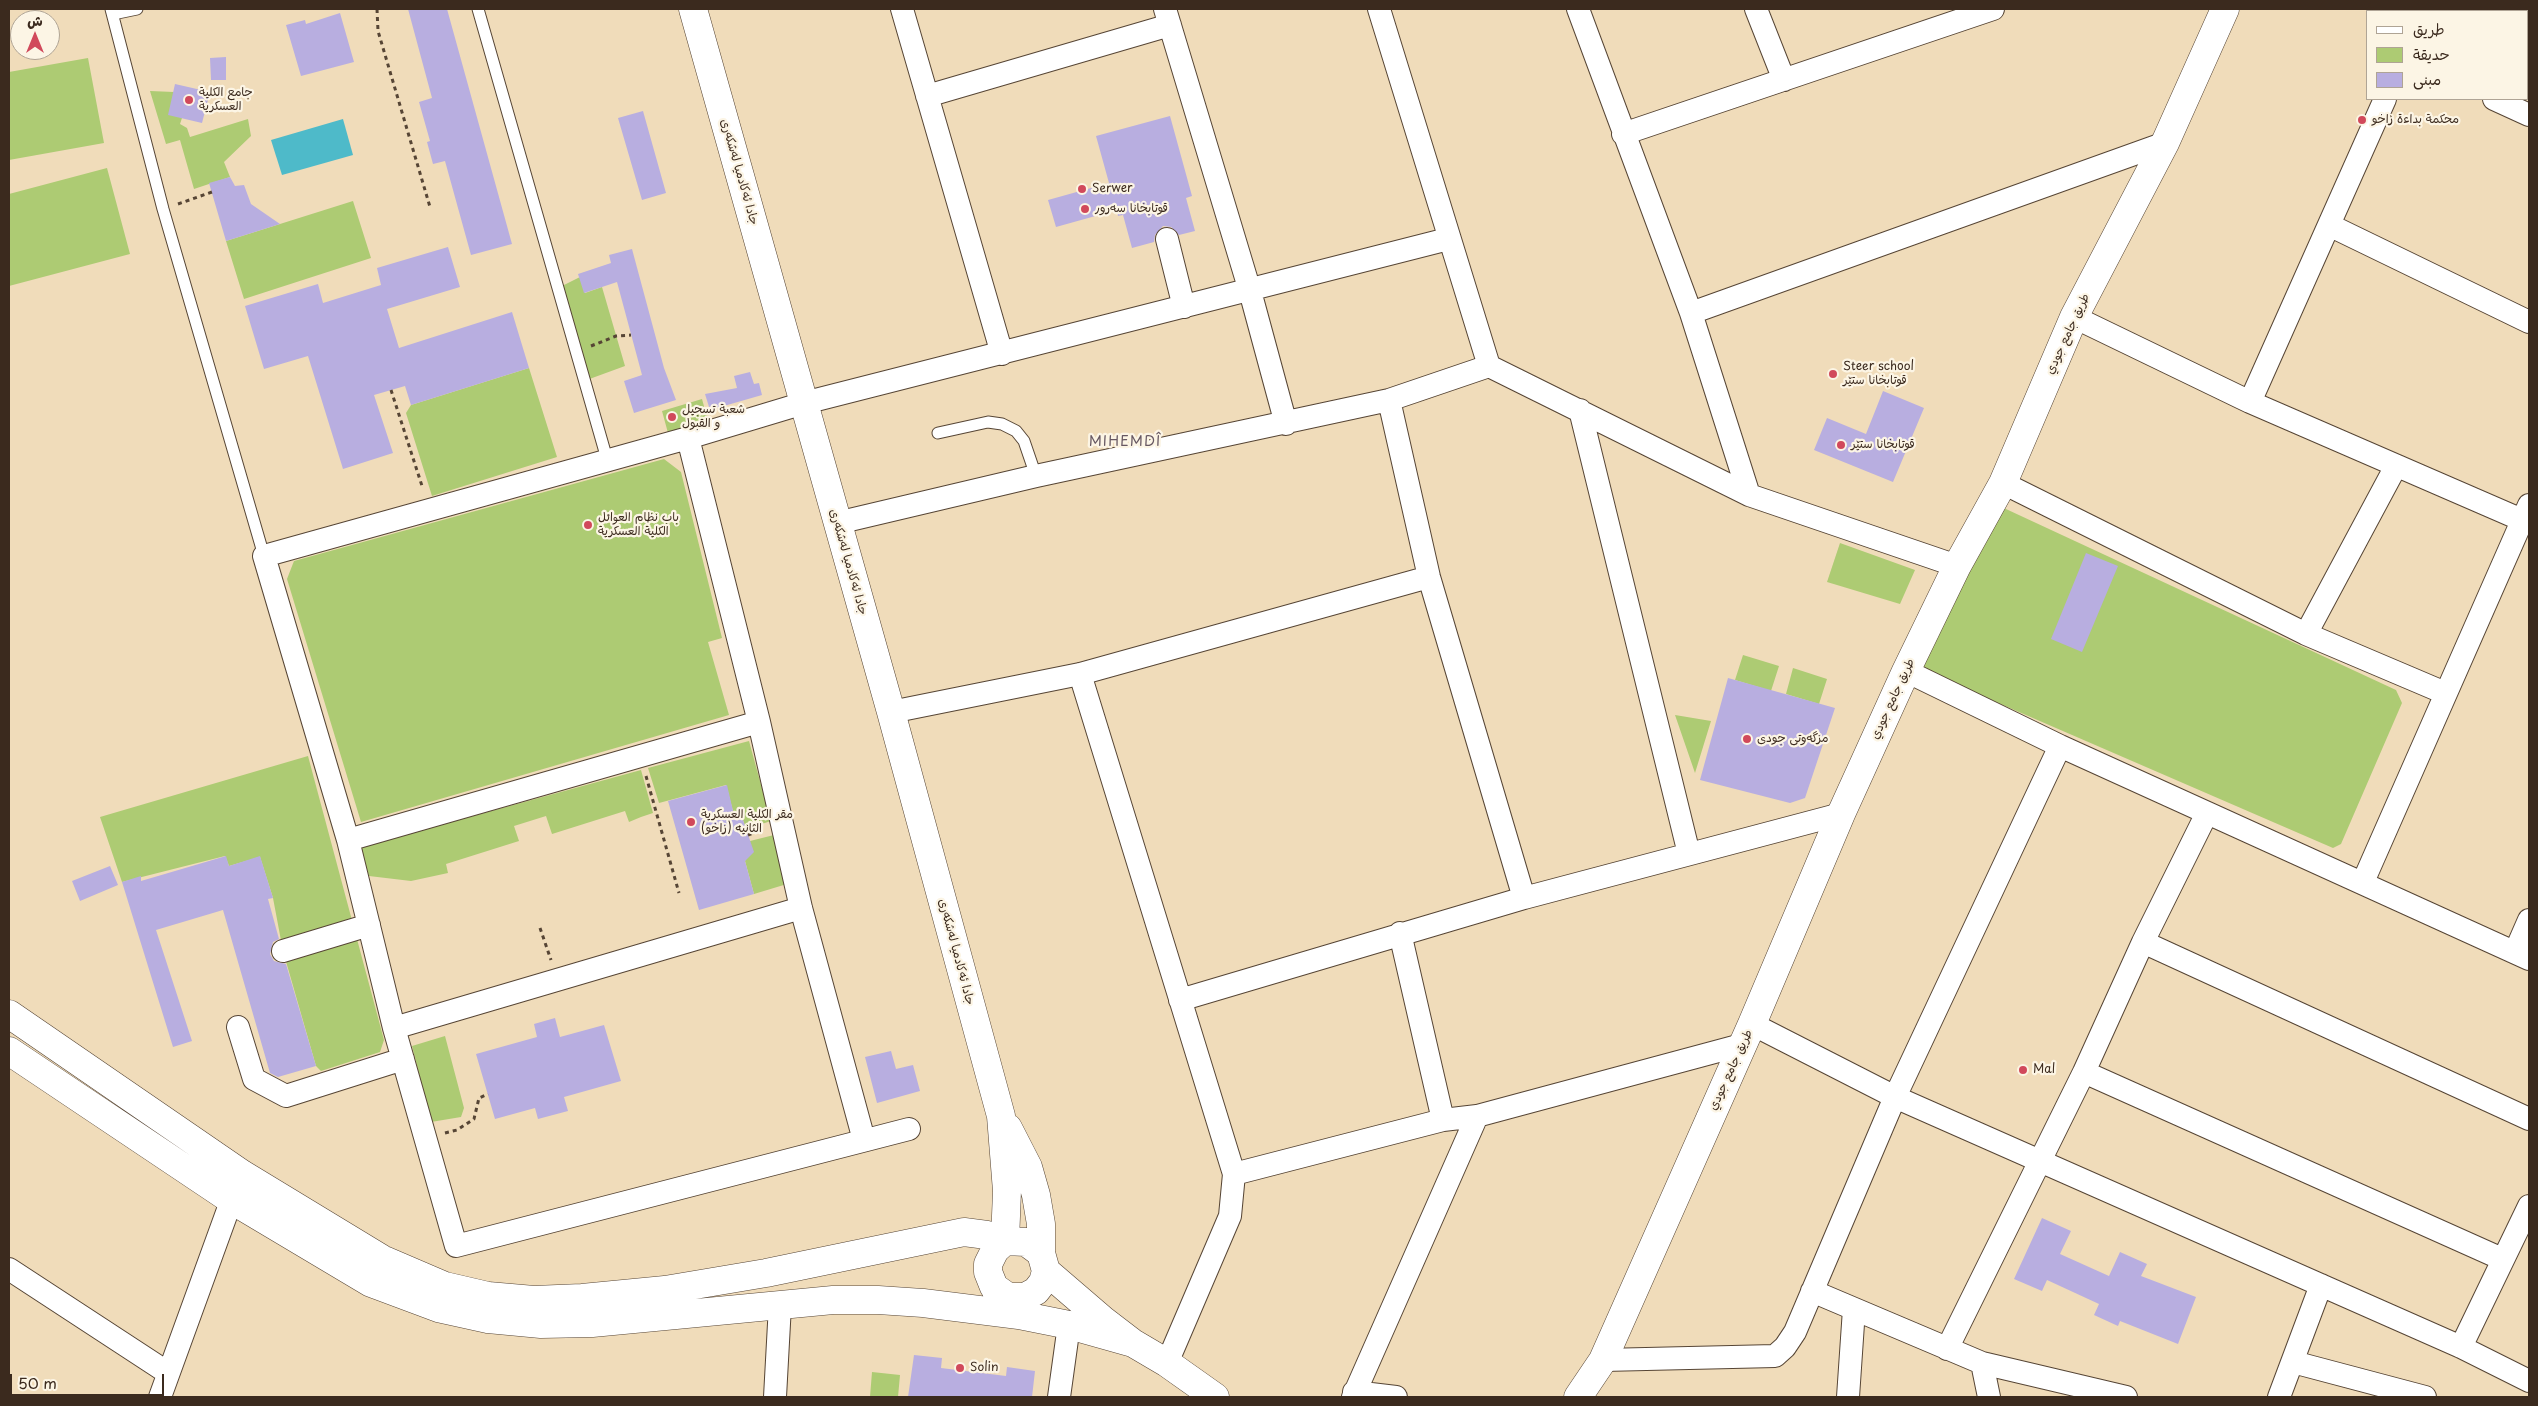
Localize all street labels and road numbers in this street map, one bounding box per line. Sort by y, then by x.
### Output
street label: جادا ئه‌كادميا له‌شكه‌رى [717,117,761,227]
street label: طريق جامع جودي [2043,291,2093,377]
street label: جادا ئه‌كادميا له‌شكه‌رى [826,507,870,617]
street label: طريق جامع جودي [1868,656,1918,742]
street label: جادا ئه‌كادميا له‌شكه‌رى [935,897,977,1007]
street label: طريق جامع جودي [1706,1027,1756,1113]

